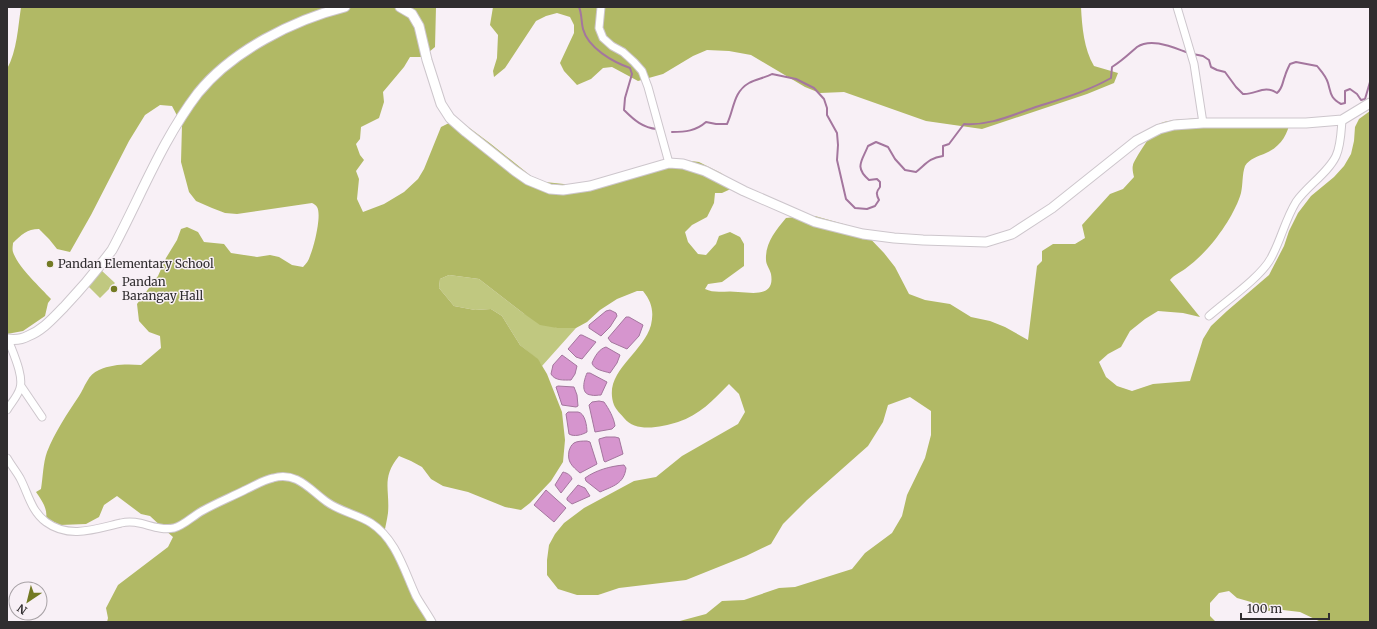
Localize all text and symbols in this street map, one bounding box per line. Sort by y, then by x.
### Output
place label: Pandan Elementary School [58,256,214,271]
marker: Pandan Elementary School [45,259,55,269]
place label: Pandan Barangay Hall [122,274,203,303]
marker: Pandan Barangay Hall [109,284,119,294]
north arrow [8,581,48,621]
scale bar [1241,595,1329,621]
text: N [14,601,30,617]
text: 100 m [1247,601,1282,616]

